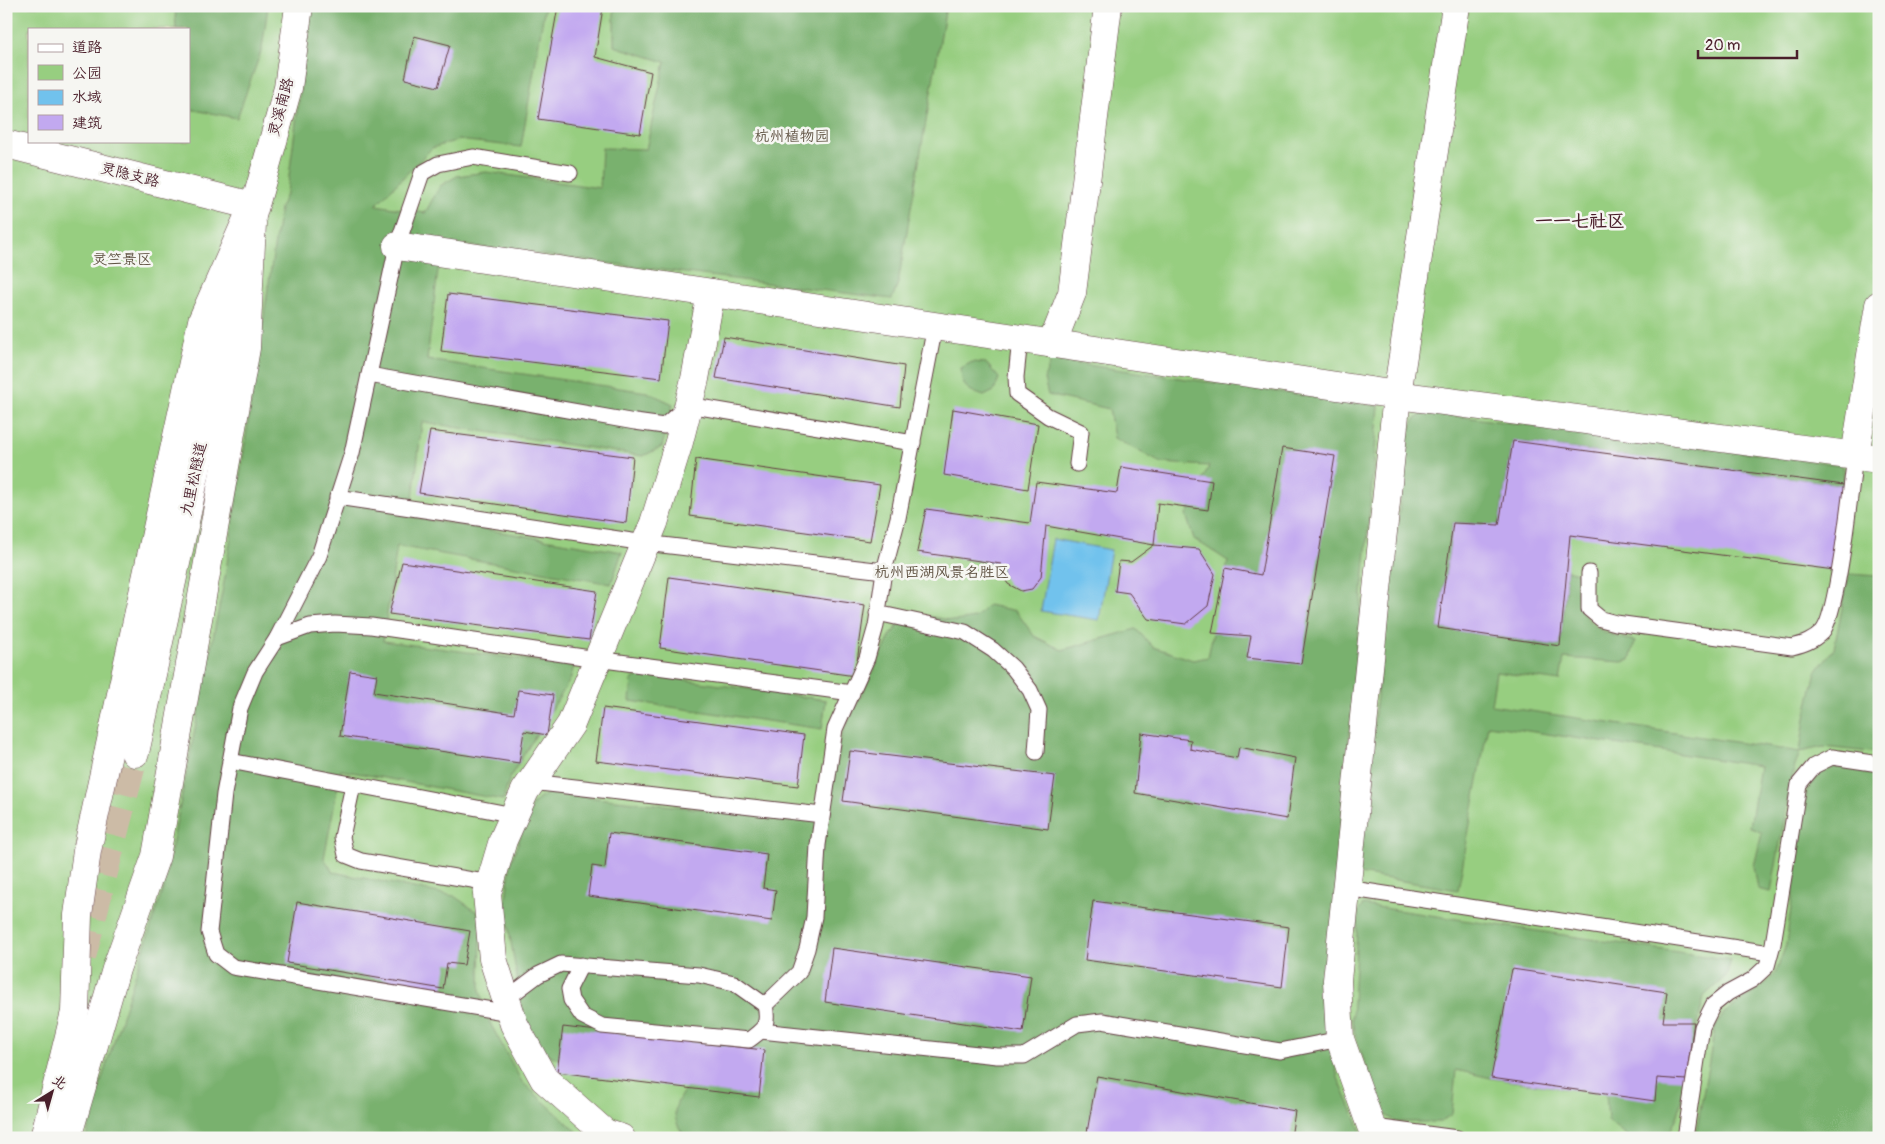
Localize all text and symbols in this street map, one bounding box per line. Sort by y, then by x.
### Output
legend [28,28,190,142]
scale bar [1698,28,1796,60]
text: 20 m [1705,36,1740,55]
text: 道路 [72,38,102,57]
text: 公园 [72,64,102,83]
street label: 灵溪南路 [264,76,298,138]
text: 水域 [72,88,102,107]
text: 建筑 [72,114,102,133]
park label: 杭州植物园 [754,127,830,146]
street label: 灵隐支路 [99,159,161,191]
district label: 一一七社区 [1535,210,1625,233]
park label: 灵竺景区 [92,250,152,269]
street label: 九里松隧道 [177,440,211,518]
park label: 杭州西湖风景名胜区 [874,563,1010,582]
north arrow [28,1066,78,1116]
text: 北 [49,1071,70,1093]

